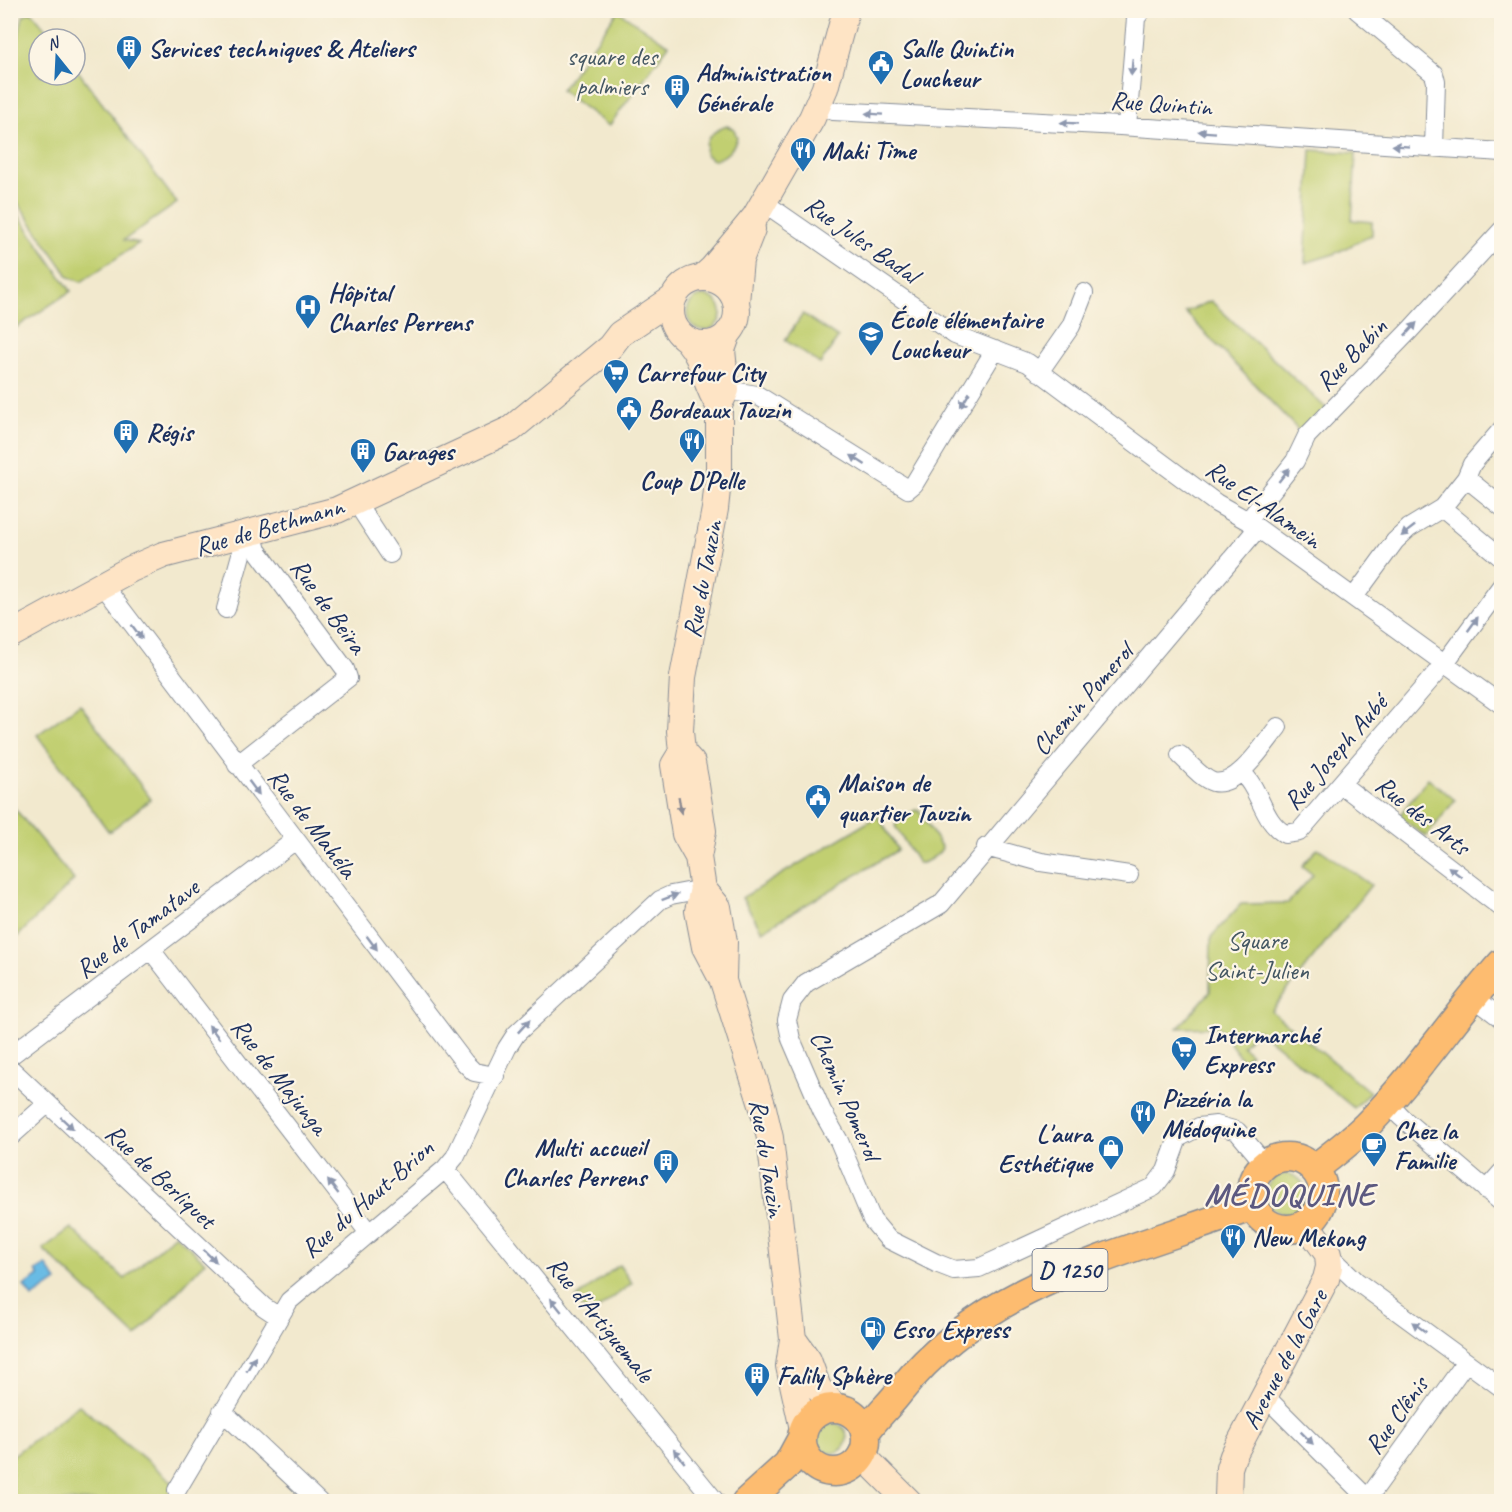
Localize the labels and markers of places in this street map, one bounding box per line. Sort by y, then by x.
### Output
place label: Services techniques & Ateliers [148,32,417,65]
place label: Salle Quintin Loucheur [900,32,1015,95]
building icon: Services techniques & Ateliers [114,33,144,71]
public building icon: Salle Quintin Loucheur [866,48,896,86]
place label: Administration Générale [696,56,832,119]
building icon: Administration Générale [662,72,692,110]
place label: Maki Time [822,134,918,167]
restaurant icon: Maki Time [788,135,818,173]
place label: Hôpital Charles Perrens [328,276,475,339]
hospital icon: Hôpital Charles Perrens [293,292,323,330]
place label: École élémentaire Loucheur [890,303,1044,366]
school or university icon: École élémentaire Loucheur [856,319,886,357]
place label: Carrefour City [636,356,768,389]
supermarket icon: Carrefour City [601,357,631,395]
place label: Bordeaux Tauzin [648,393,792,426]
public building icon: Bordeaux Tauzin [614,394,644,432]
place label: Régis [146,416,195,449]
building icon: Régis [111,417,141,455]
restaurant icon: Coup D'Pelle [677,426,707,464]
place label: Garages [382,435,457,468]
building icon: Garages [348,436,378,474]
place label: Coup D'Pelle [640,464,747,497]
place label: Maison de quartier Tauzin [838,766,973,829]
public building icon: Maison de quartier Tauzin [803,782,833,820]
place label: Intermarché Express [1204,1018,1323,1081]
supermarket icon: Intermarché Express [1169,1034,1199,1072]
place label: Pizzéria la Médoquine [1162,1082,1257,1145]
restaurant icon: Pizzéria la Médoquine [1128,1098,1158,1136]
place label: Chez la Familie [1394,1114,1459,1177]
place label: L'aura Esthétique [998,1117,1094,1180]
cafe icon: Chez la Familie [1359,1130,1389,1168]
place label: Multi accueil Charles Perrens [502,1131,650,1194]
shop icon: L'aura Esthétique [1096,1133,1126,1171]
building icon: Multi accueil Charles Perrens [651,1147,681,1185]
place label: New Mekong [1252,1221,1367,1254]
restaurant icon: New Mekong [1218,1222,1248,1260]
place label: Esso Express [892,1313,1012,1346]
fuel station icon: Esso Express [858,1314,888,1352]
place label: Falily Sphère [777,1359,893,1392]
building icon: Falily Sphère [742,1360,772,1398]

